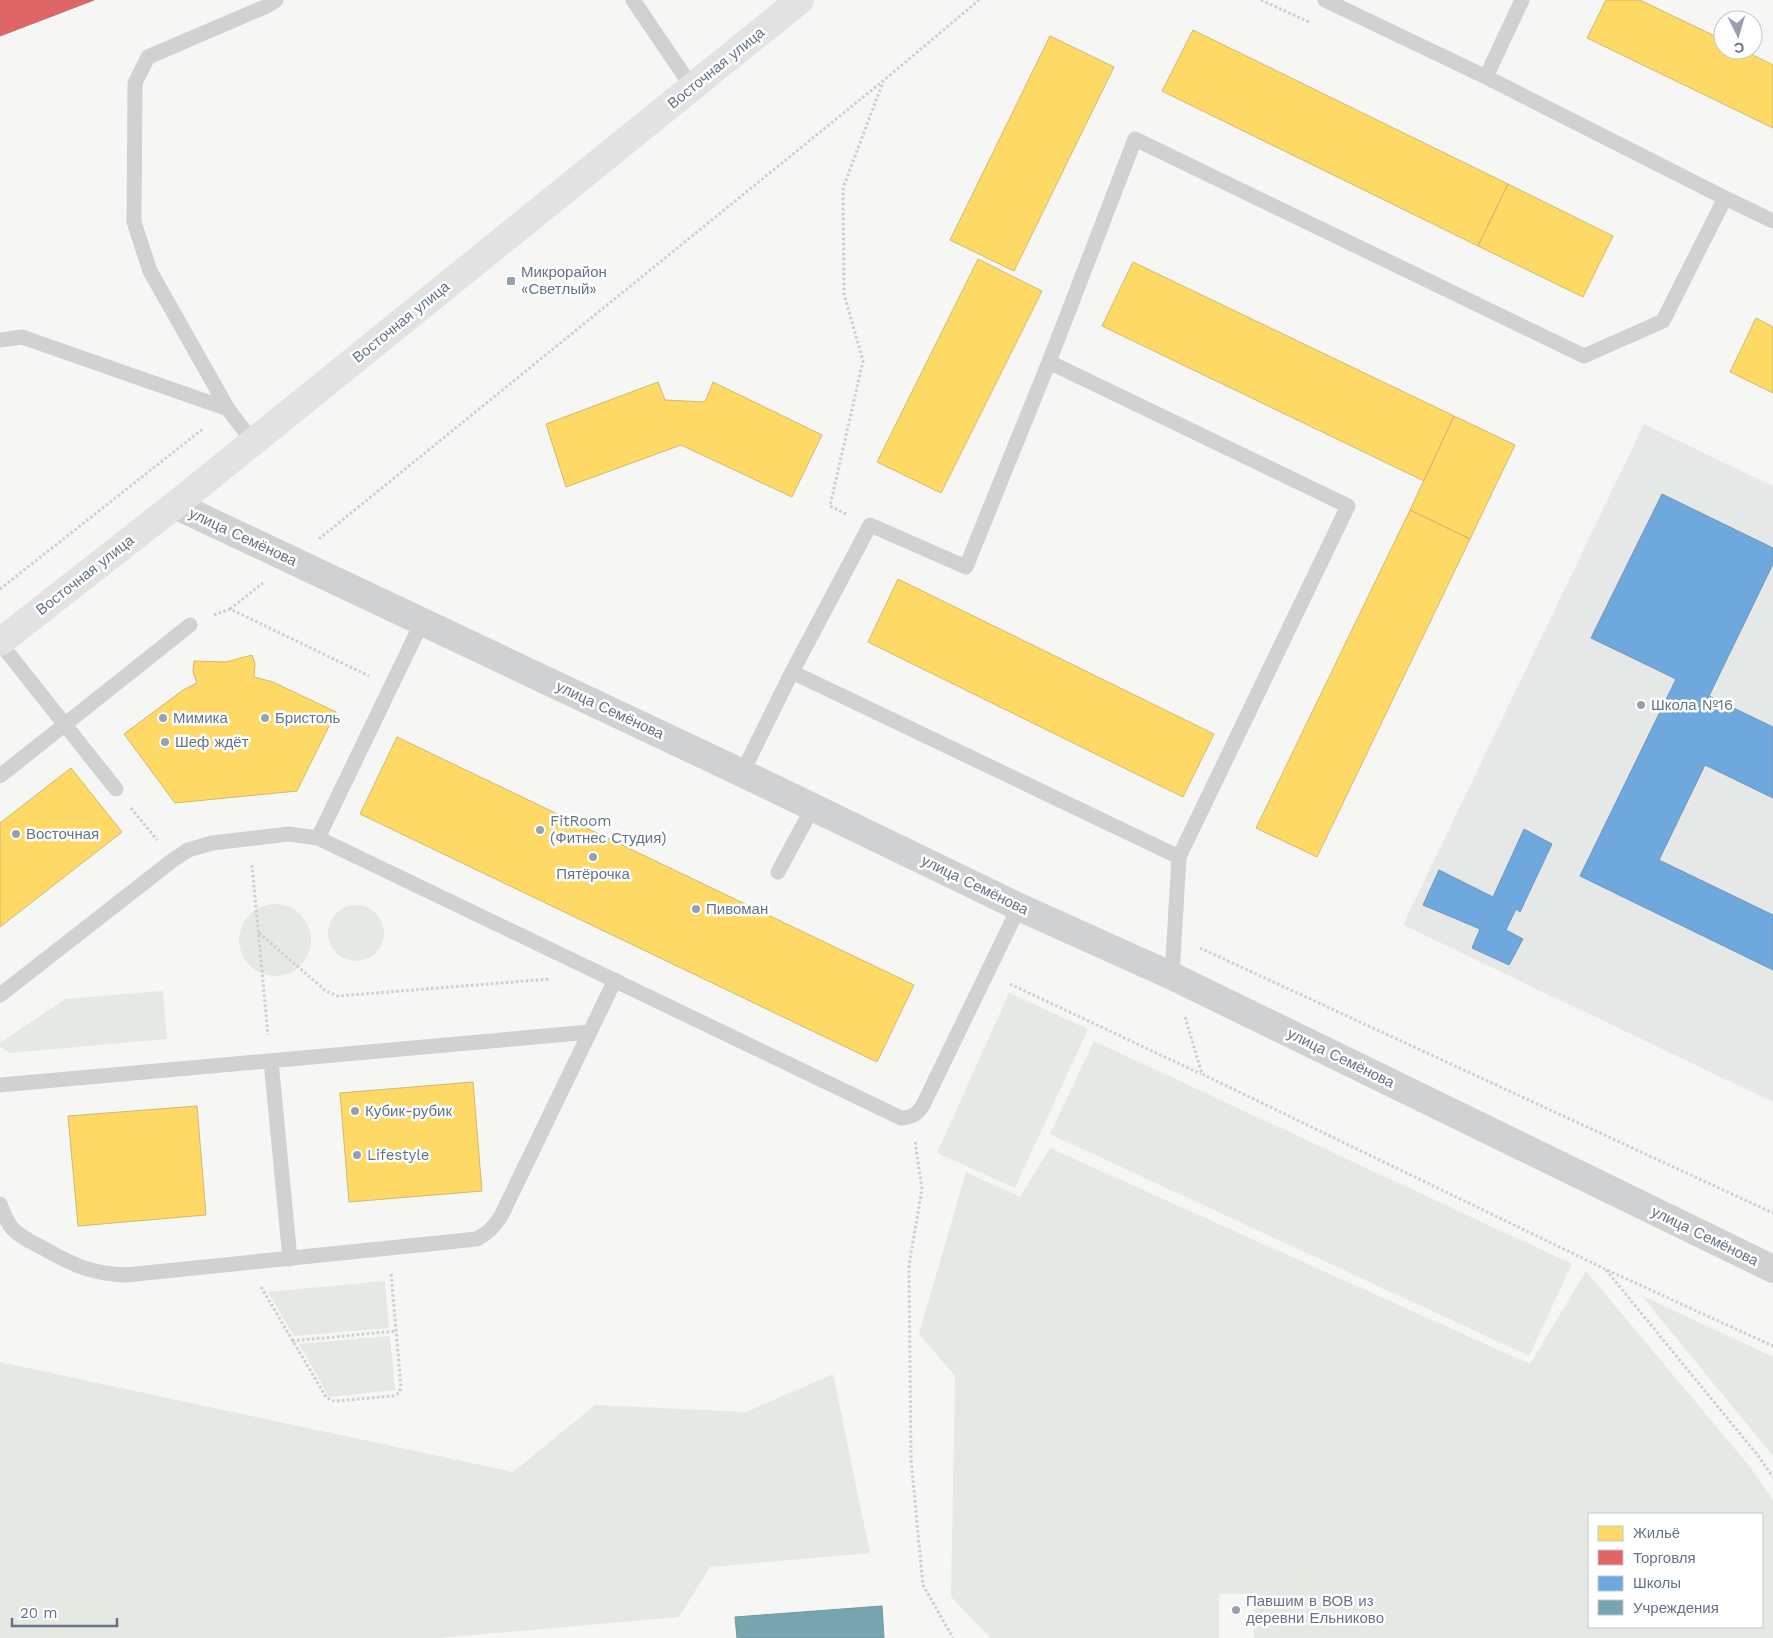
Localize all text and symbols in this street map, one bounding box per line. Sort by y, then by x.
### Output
north arrow [1713,10,1763,60]
street label: Восточная улица [664,23,769,113]
text: С [1733,40,1745,56]
place label: Микрорайон «Светлый» [521,263,607,298]
marker: Микрорайон «Светлый» [505,275,517,287]
street label: Восточная улица [349,277,454,367]
street label: улица Семёнова [186,504,300,570]
street label: Восточная улица [32,531,138,619]
street label: улица Семёнова [553,677,667,743]
place label: Школа №16 [1651,696,1733,714]
marker: Школа №16 [1635,699,1647,711]
place label: Мимика [173,709,228,727]
place label: Бристоль [275,709,341,727]
marker: Мимика [157,712,169,724]
marker: Бристоль [259,712,271,724]
place label: Шеф ждёт [175,733,249,751]
marker: Шеф ждёт [159,736,171,748]
place label: FitRoom (Фитнес Студия) [550,812,667,847]
marker: FitRoom (Фитнес Студия) [534,824,546,836]
place label: Восточная [26,825,99,843]
marker: Восточная [10,828,22,840]
marker: Пятёрочка [587,851,599,863]
street label: улица Семёнова [918,851,1032,919]
place label: Пятёрочка [556,865,630,883]
place label: Пивоман [706,900,768,918]
marker: Пивоман [690,903,702,915]
street label: улица Семёнова [1284,1024,1398,1092]
place label: Кубик-рубик [365,1102,452,1120]
marker: Кубик-рубик [349,1105,361,1117]
place label: Lifestyle [367,1146,429,1164]
marker: Lifestyle [351,1149,363,1161]
street label: улица Семёнова [1648,1202,1762,1270]
legend [1588,1513,1763,1628]
text: Жильё [1633,1524,1680,1542]
text: Торговля [1633,1549,1696,1567]
text: Школы [1633,1574,1681,1592]
place label: Павшим в ВОВ из деревни Ельниково [1246,1592,1384,1627]
scale bar [12,1596,118,1628]
text: Учреждения [1633,1599,1719,1617]
text: 20 m [20,1604,58,1622]
marker: Павшим в ВОВ из деревни Ельниково [1230,1604,1242,1616]

